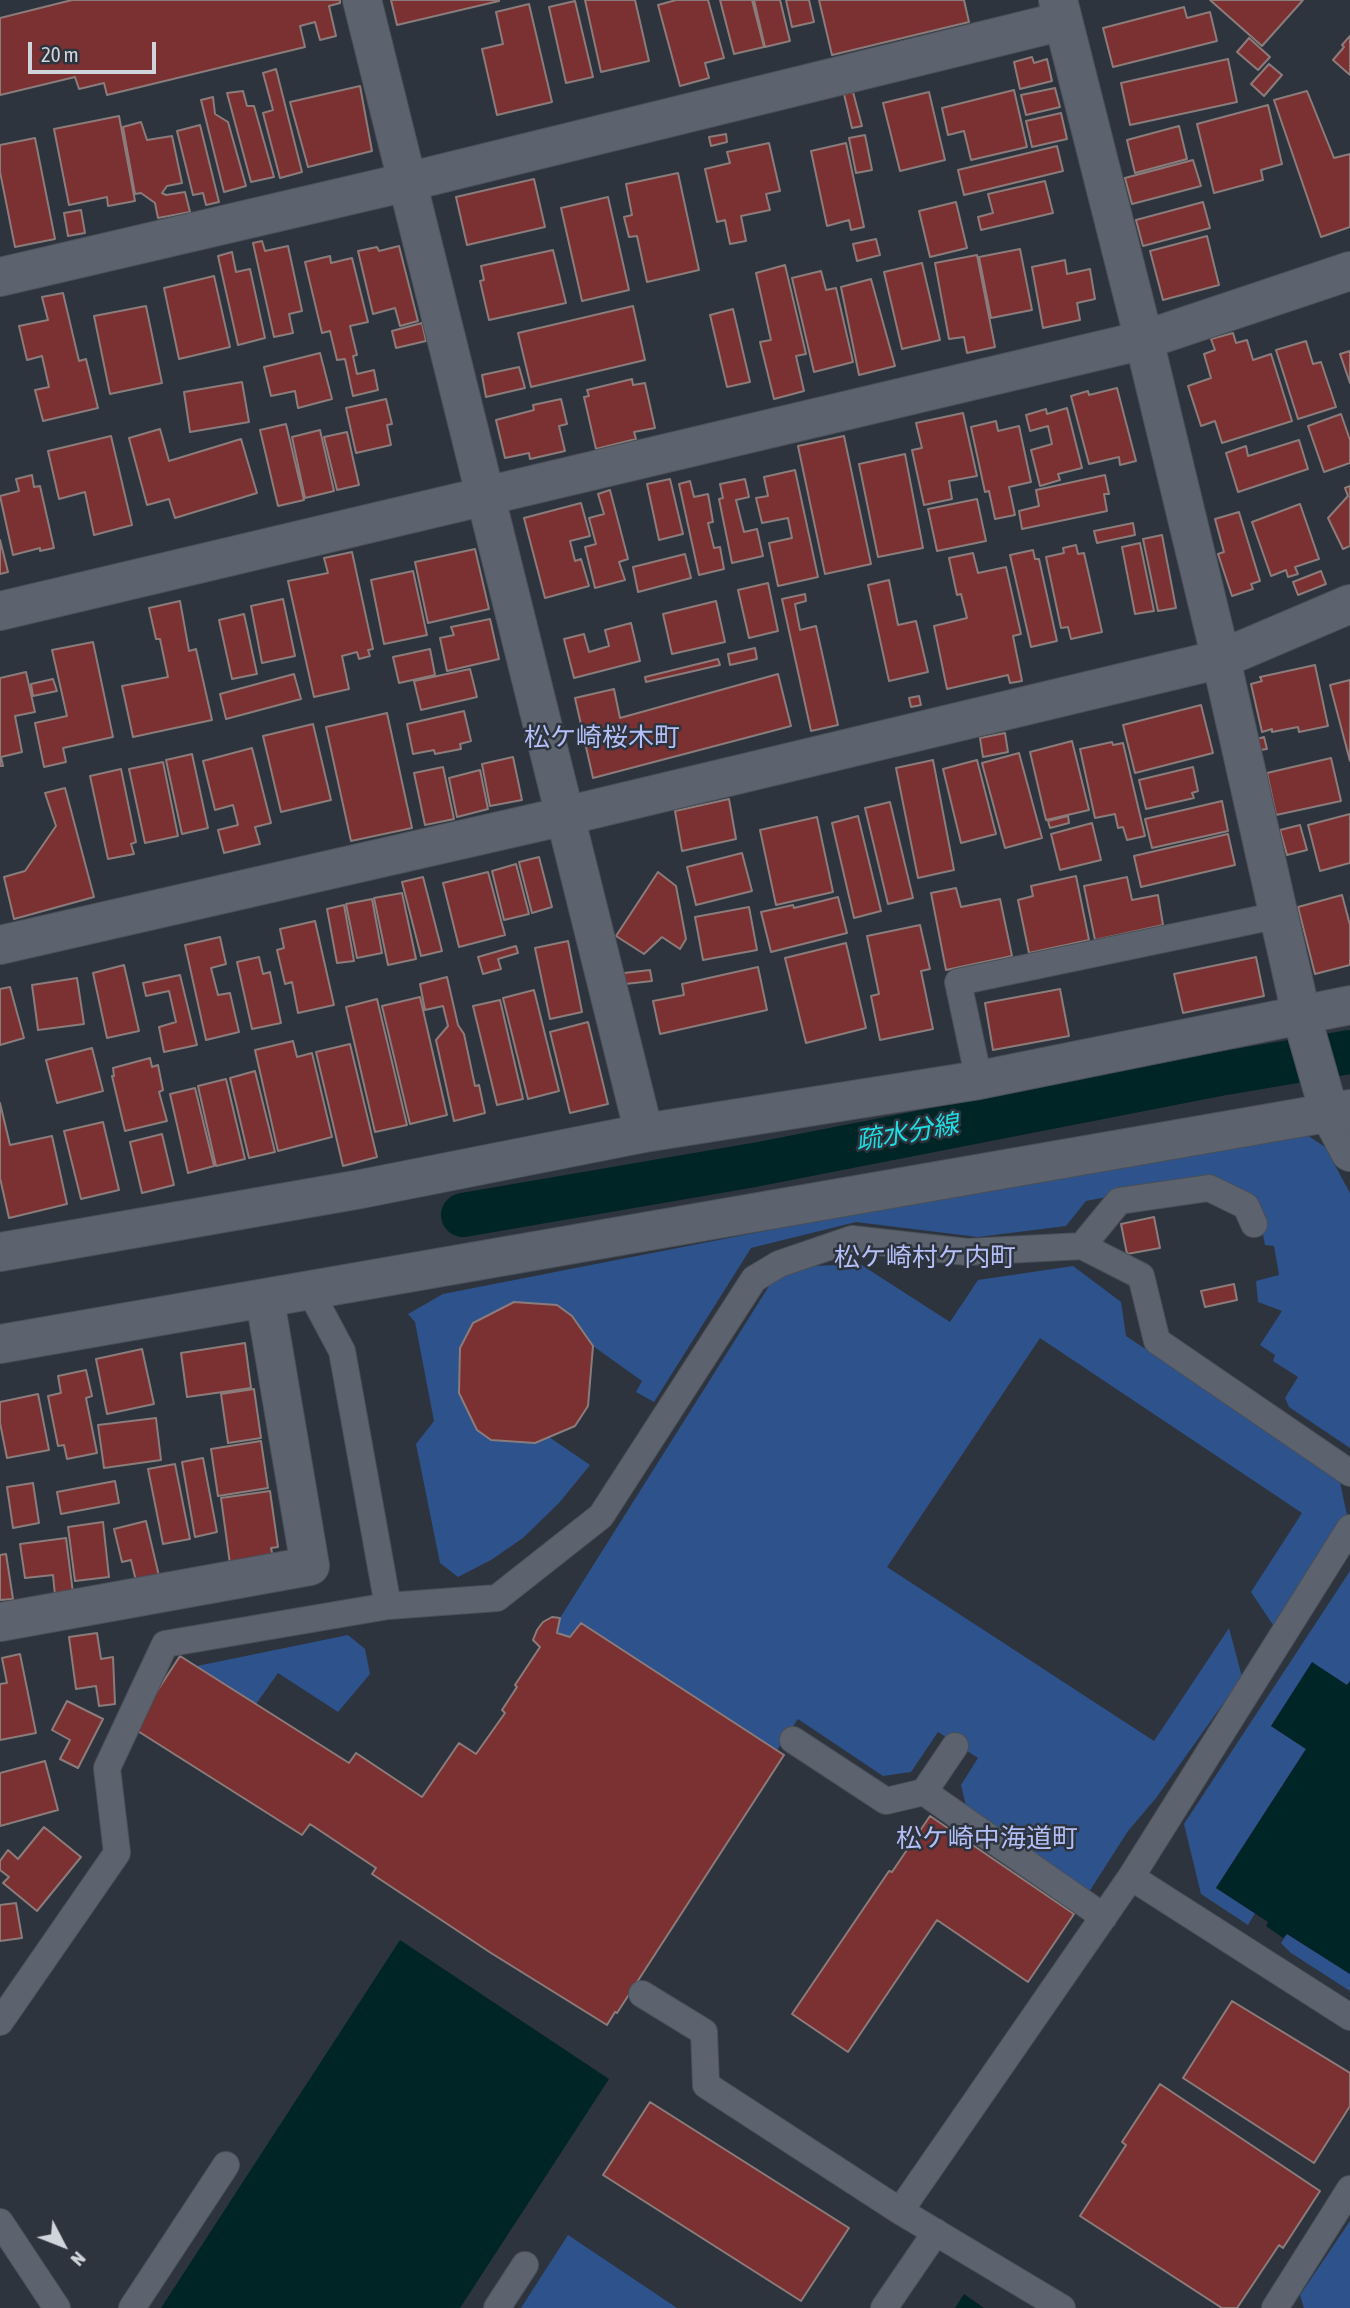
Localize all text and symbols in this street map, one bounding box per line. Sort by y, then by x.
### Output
scale bar [32,28,159,72]
text: 20 m [41,42,79,66]
district label: 松ケ崎桜木町 [524,722,680,754]
water label: 疏水分線 [853,1109,961,1157]
district label: 松ケ崎村ケ内町 [834,1242,1016,1274]
district label: 松ケ崎中海道町 [896,1823,1078,1855]
north arrow [28,2210,98,2280]
text: N [67,2248,91,2271]

